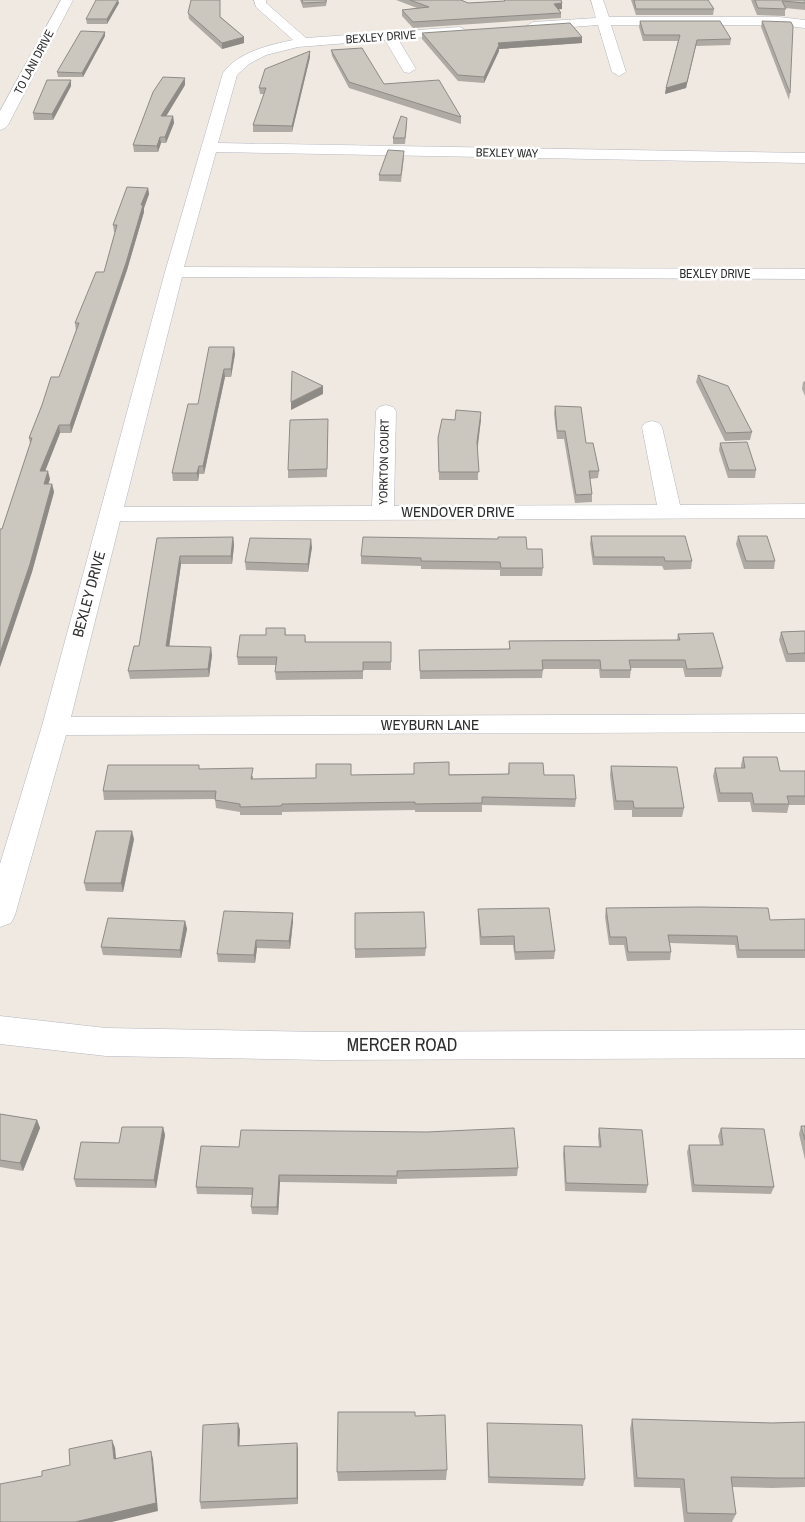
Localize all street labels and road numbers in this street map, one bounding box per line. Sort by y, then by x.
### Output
street label: TO LANI DRIVE [10,27,58,97]
street label: BEXLEY DRIVE [345,27,417,47]
street label: BEXLEY WAY [476,144,539,162]
street label: BEXLEY DRIVE [680,266,750,282]
street label: YORKTON COURT [375,419,393,505]
street label: WENDOVER DRIVE [401,501,515,522]
street label: BEXLEY DRIVE [67,548,110,639]
street label: WEYBURN LANE [381,714,479,735]
street label: MERCER ROAD [347,1032,457,1057]

